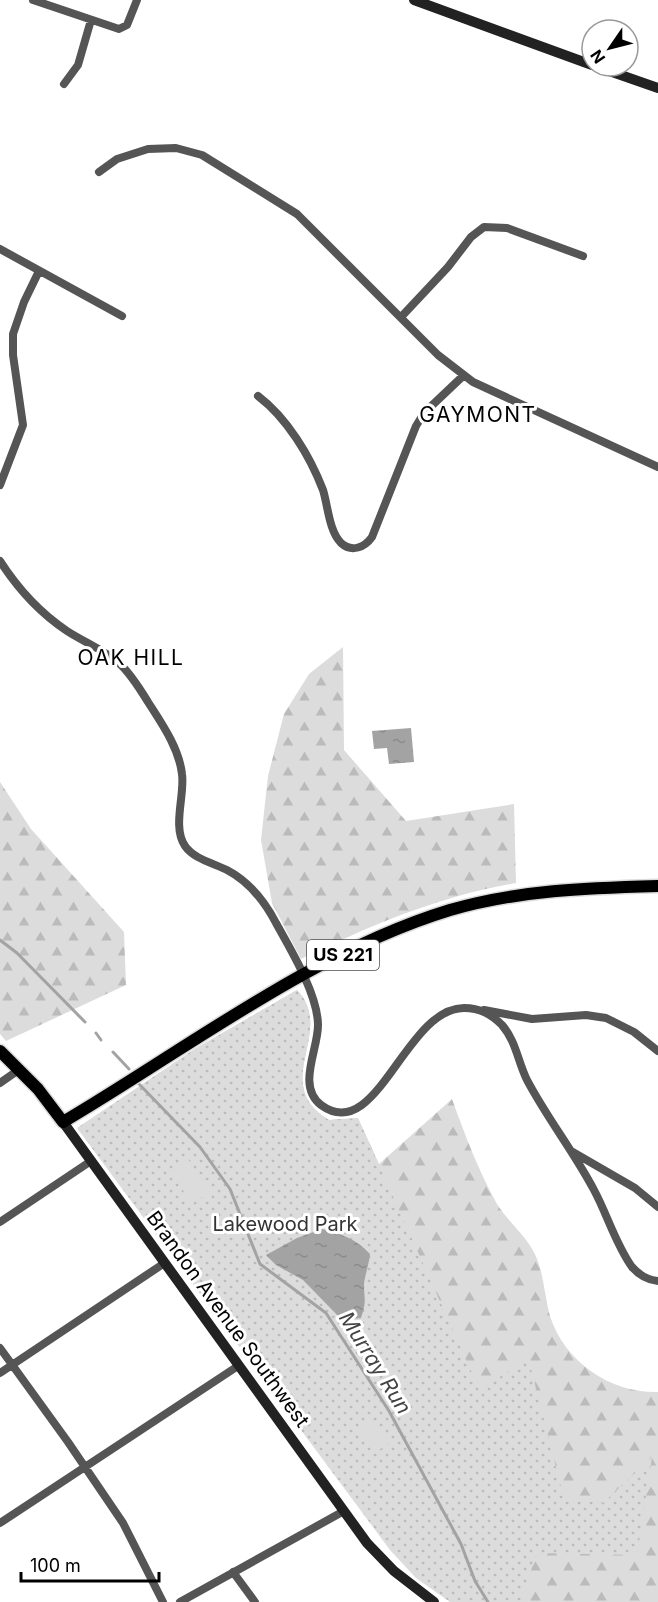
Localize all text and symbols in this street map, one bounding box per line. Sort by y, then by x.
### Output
north arrow [580,18,640,78]
text: N [586,46,609,67]
district label: GAYMONT [419,402,537,427]
district label: OAK HILL [78,645,184,670]
road number: US 221 [307,940,379,970]
street label: Brandon Avenue Southwest [142,1206,315,1432]
park label: Lakewood Park [212,1212,358,1236]
water label: Murray Run [334,1307,417,1418]
scale bar [21,1545,159,1583]
text: 100 m [30,1555,81,1576]

